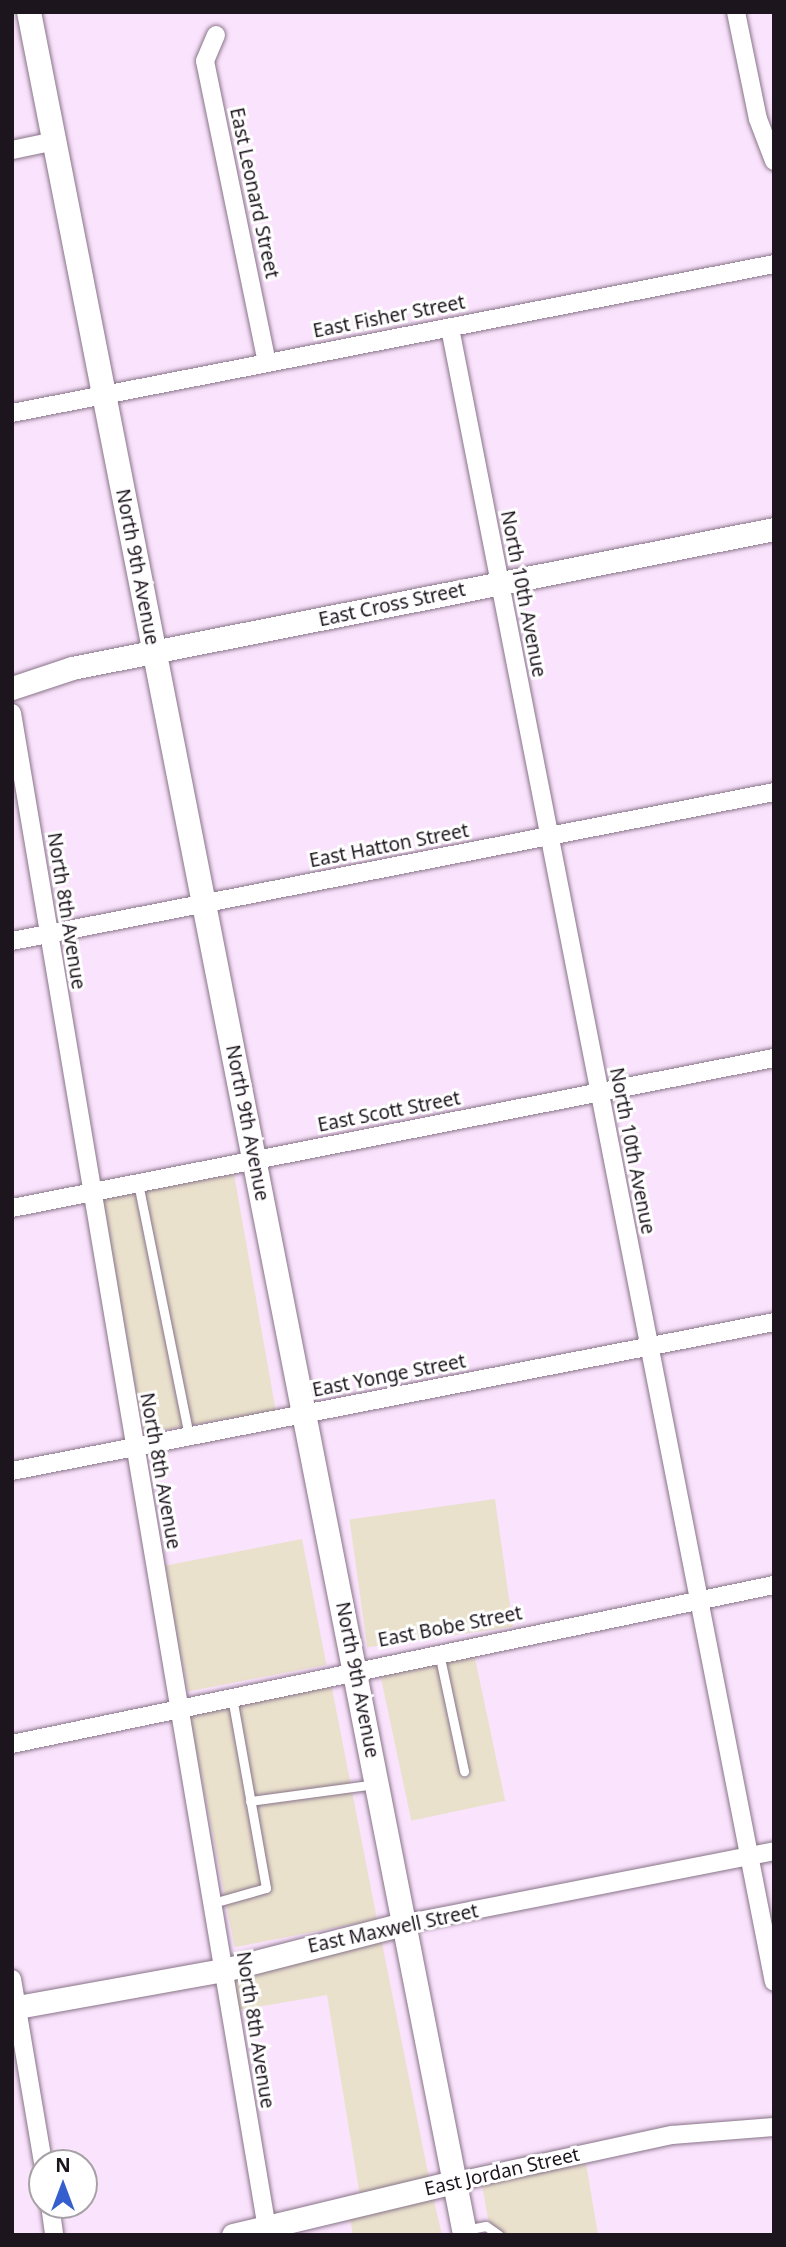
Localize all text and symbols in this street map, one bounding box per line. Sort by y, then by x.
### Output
street label: East Leonard Street [225,106,283,280]
street label: East Fisher Street [311,291,467,343]
street label: North 9th Avenue [111,487,163,647]
street label: North 10th Avenue [496,509,550,679]
street label: East Cross Street [317,578,467,632]
street label: East Hatton Street [307,819,471,873]
street label: North 8th Avenue [42,831,90,991]
street label: North 9th Avenue [221,1043,273,1203]
street label: North 10th Avenue [605,1066,659,1236]
street label: East Scott Street [316,1087,462,1137]
street label: East Yonge Street [310,1350,468,1402]
street label: North 8th Avenue [135,1391,185,1551]
street label: North 9th Avenue [331,1600,383,1760]
street label: East Bobe Street [376,1602,524,1652]
street label: East Maxwell Street [306,1900,480,1958]
street label: North 8th Avenue [231,1950,279,2110]
street label: East Jordan Street [422,2143,582,2201]
north arrow [28,2149,98,2219]
text: N [55,2152,71,2178]

